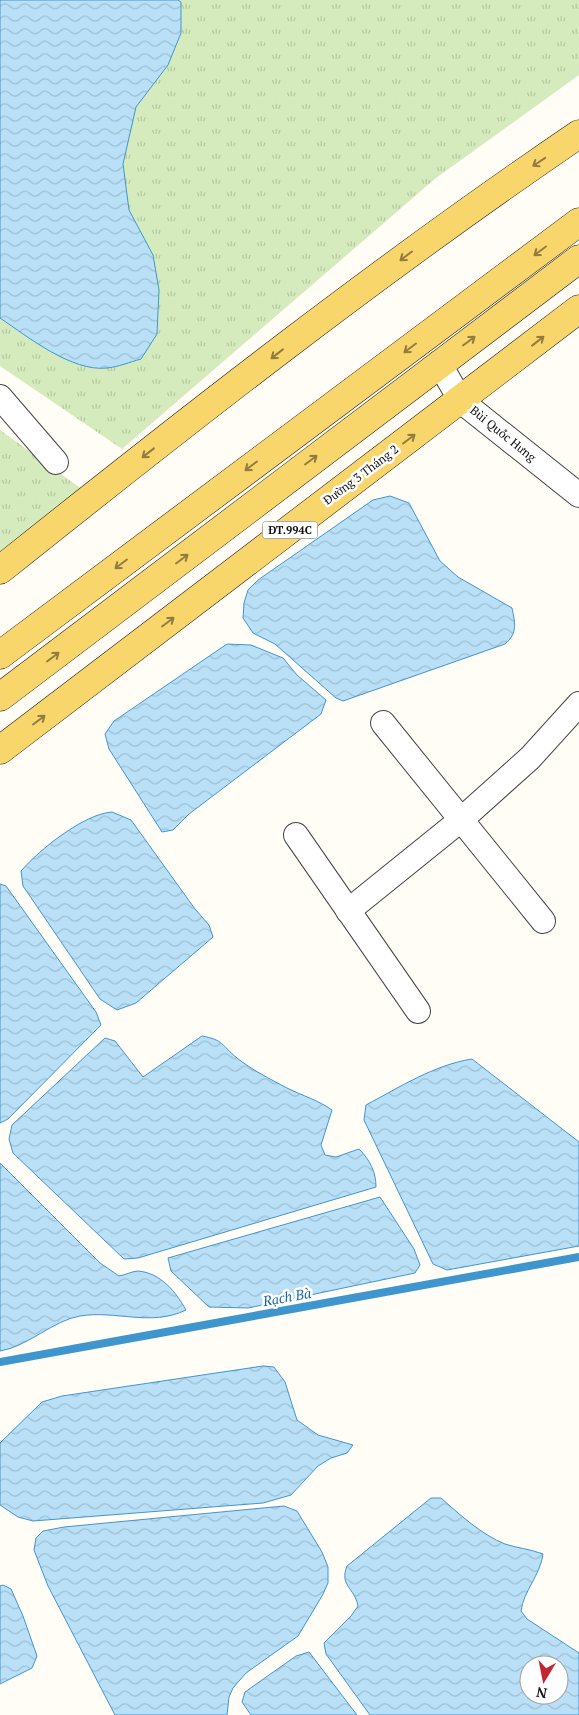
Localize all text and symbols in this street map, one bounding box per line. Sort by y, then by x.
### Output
one-way arrow [532,157,546,167]
one-way arrow [534,246,547,257]
one-way arrow [400,250,413,261]
one-way arrow [532,335,545,346]
one-way arrow [462,336,476,346]
one-way arrow [404,343,417,354]
one-way arrow [270,348,283,359]
street label: Bùi Quốc Hưng [467,402,540,465]
one-way arrow [402,434,415,445]
street label: Đường 3 Tháng 2 [320,441,401,508]
one-way arrow [141,448,155,458]
one-way arrow [304,455,317,466]
one-way arrow [245,461,258,472]
road number: ĐT.994C [262,522,318,538]
one-way arrow [175,554,189,564]
one-way arrow [114,559,128,569]
one-way arrow [161,616,174,627]
one-way arrow [46,652,60,662]
one-way arrow [32,715,45,726]
water label: Rạch Bà [260,1283,313,1310]
north arrow [519,1655,569,1705]
text: N [534,1683,549,1704]

